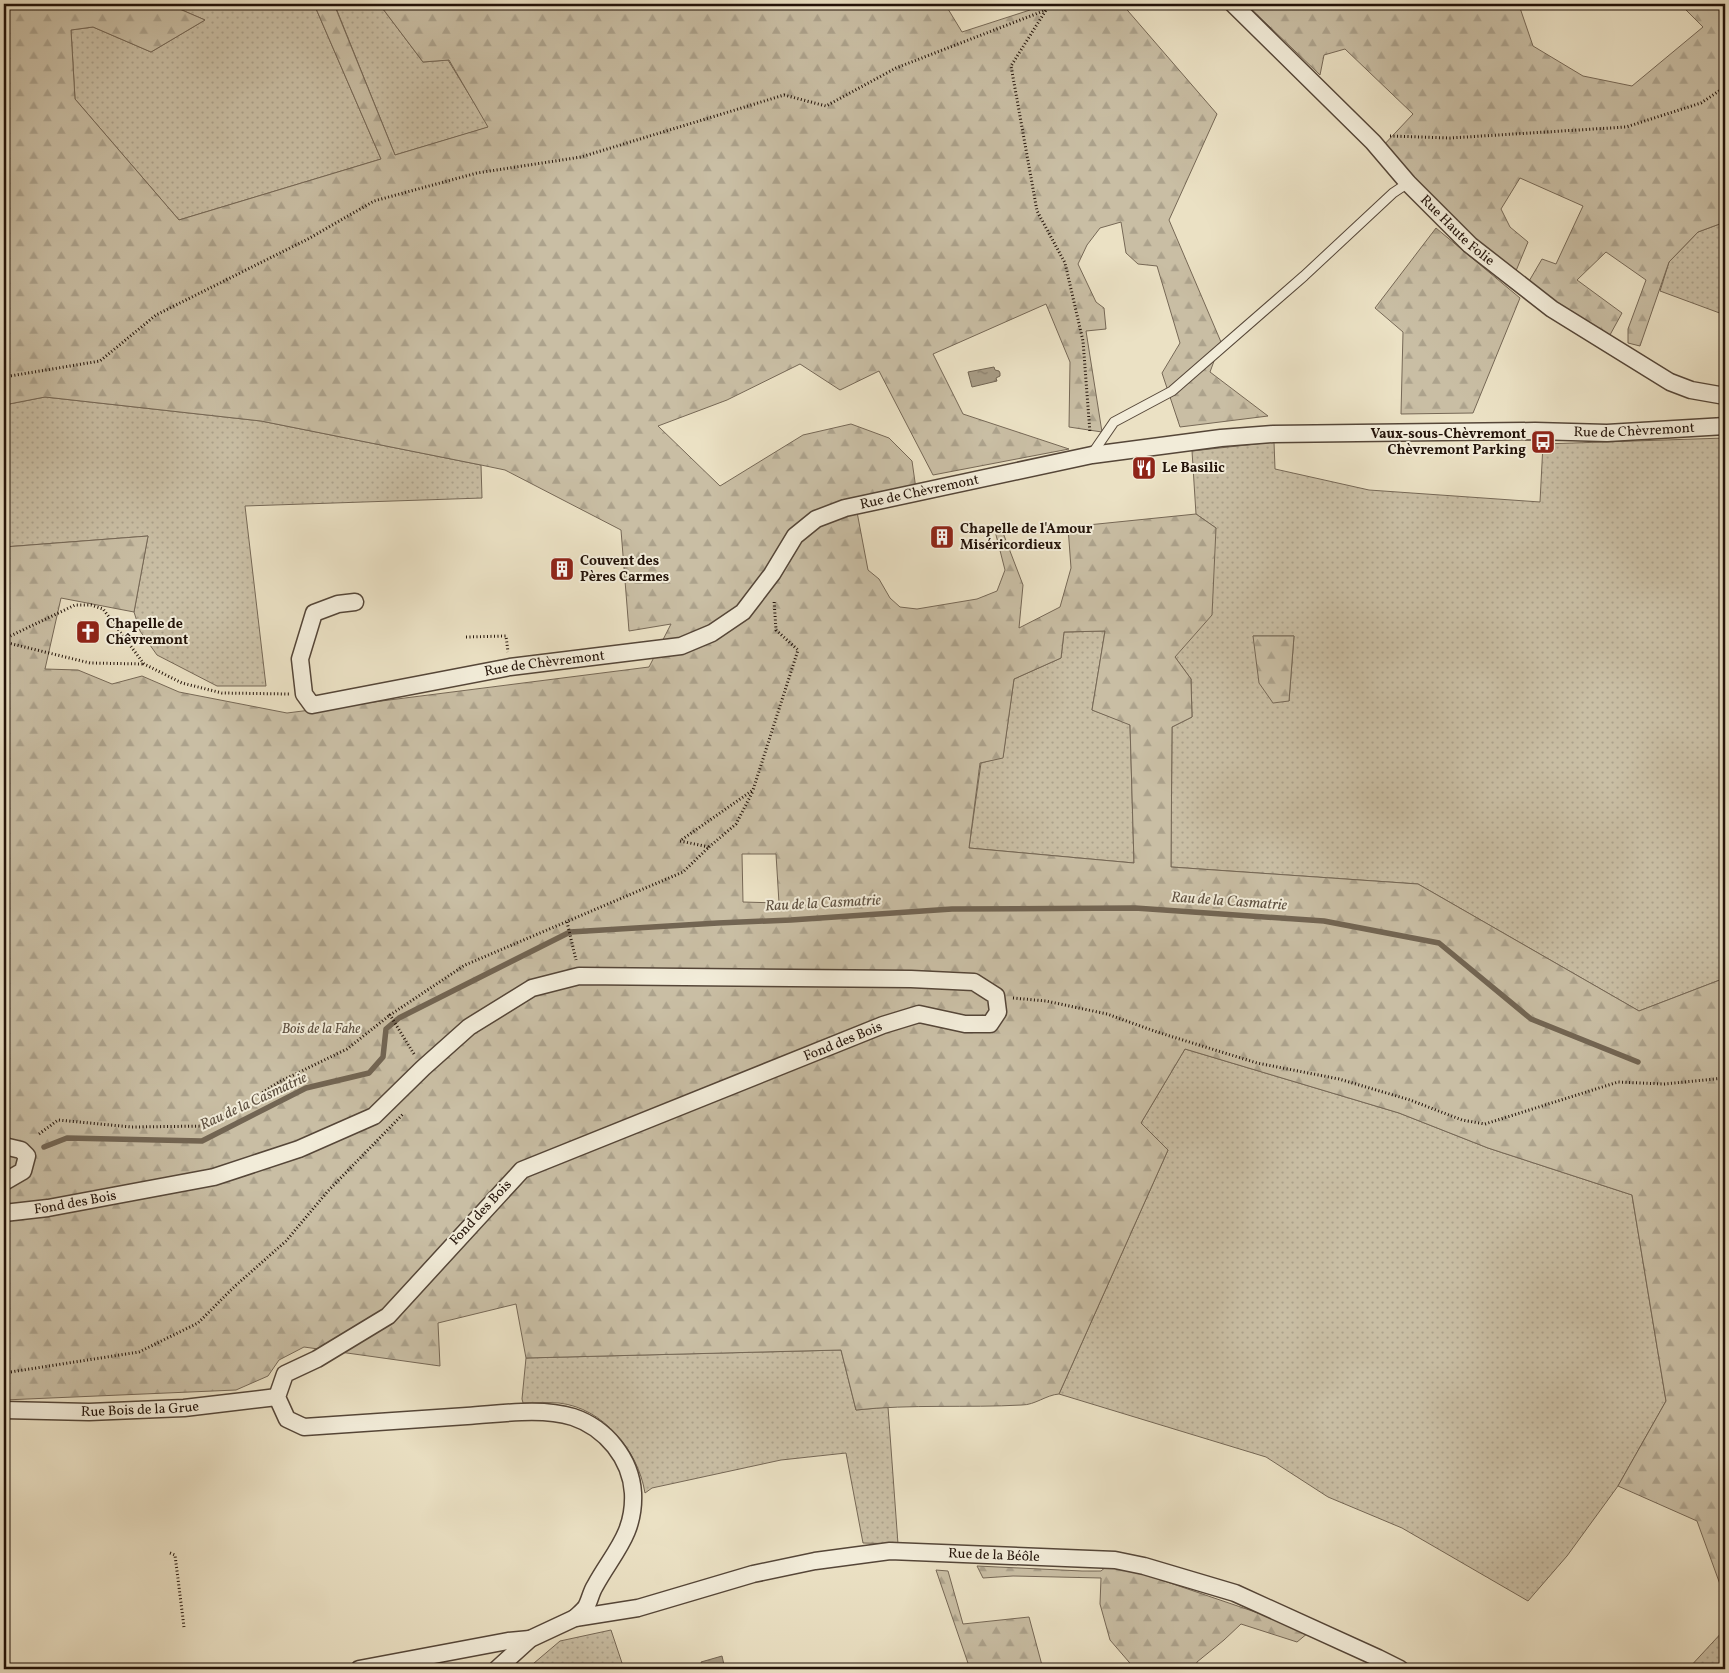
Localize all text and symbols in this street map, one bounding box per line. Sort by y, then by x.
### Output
street label: Rue Haute Folie [1416,191,1499,270]
street label: Rue de Chèvremont [1573,418,1695,443]
place label: Vaux-sous-Chèvremont Chèvremont Parking [1371,425,1526,460]
bus stop icon: Vaux-sous-Chèvremont Chèvremont Parking [1530,429,1556,455]
restaurant icon: Le Basilic [1131,455,1157,481]
place label: Le Basilic [1162,459,1225,478]
street label: Rue de Chèvremont [858,470,981,514]
place label: Chapelle de l'Amour Miséricordieux [960,520,1093,555]
building icon: Chapelle de l'Amour Miséricordieux [929,524,955,550]
place label: Couvent des Pères Carmes [580,552,669,587]
building icon: Couvent des Pères Carmes [549,556,575,582]
place label: Chapelle de Chêvremont [106,615,188,650]
church icon: Chapelle de Chêvremont [75,619,101,645]
street label: Rue de Chèvremont [483,646,606,681]
water label: Rau de la Casmatrie [1170,887,1288,917]
water label: Rau de la Casmatrie [764,890,882,918]
street label: Fond des Bois [801,1018,885,1066]
park label: Bois de la Fahe [282,1020,360,1039]
water label: Rau de la Casmatrie [197,1068,312,1136]
street label: Fond des Bois [446,1176,516,1250]
street label: Fond des Bois [33,1186,118,1219]
street label: Rue Bois de la Grue [81,1397,200,1422]
street label: Rue de la Béôle [948,1544,1041,1566]

